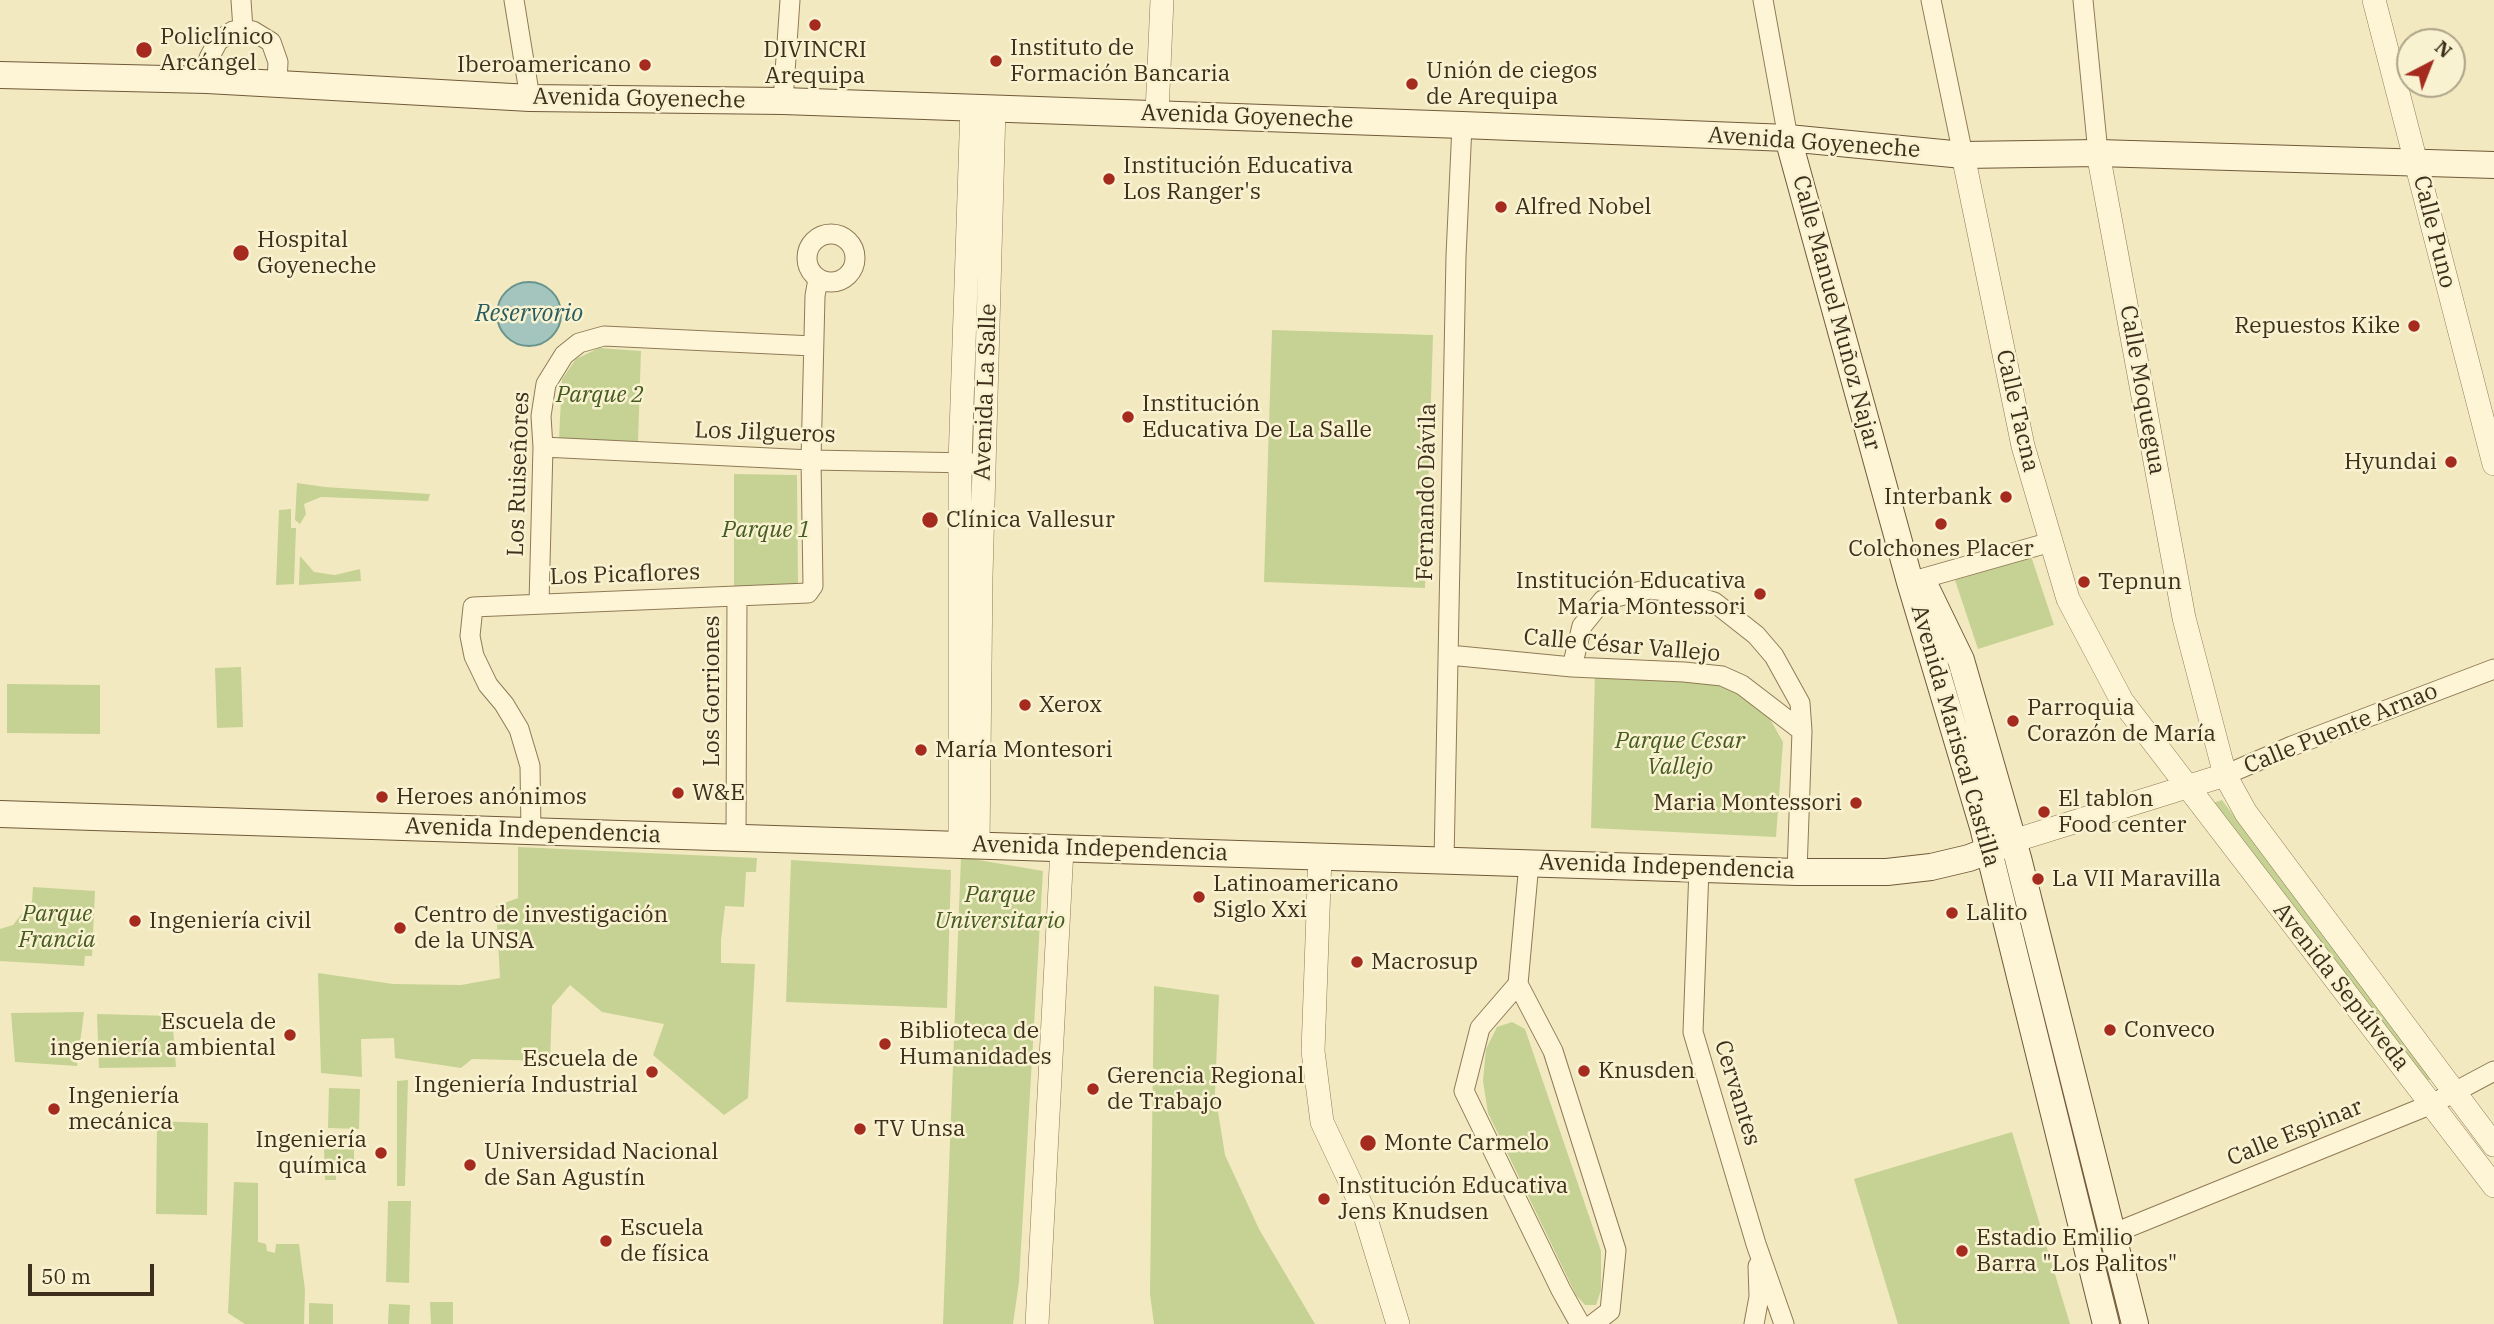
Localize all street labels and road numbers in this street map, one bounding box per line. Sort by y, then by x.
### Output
street label: Avenida Goyeneche [532,83,746,115]
street label: Avenida Goyeneche [1140,99,1354,135]
street label: Avenida Goyeneche [1707,122,1921,164]
street label: Calle Manuel Muñoz Najar [1786,172,1886,454]
street label: Calle Puno [2407,173,2461,291]
street label: Avenida La Salle [969,303,1003,481]
street label: Calle Moquegua [2114,303,2170,477]
street label: Calle Tacna [1990,347,2044,475]
street label: Los Ruiseñores [502,391,536,557]
street label: Fernando Dávila [1412,403,1442,581]
street label: Los Jilgueros [694,417,836,449]
street label: Los Picaflores [549,559,701,591]
street label: Avenida Mariscal Castilla [1904,602,2006,870]
street label: Los Gorriones [698,615,726,767]
street label: Calle César Vallejo [1522,624,1722,668]
street label: Calle Puente Arnao [2240,678,2442,780]
street label: Avenida Independencia [404,813,662,849]
street label: Avenida Independencia [971,831,1229,867]
street label: Avenida Independencia [1538,849,1796,885]
street label: Avenida Sepúlveda [2267,897,2415,1077]
street label: Cervantes [1708,1037,1766,1149]
street label: Calle Espinar [2223,1093,2367,1173]

